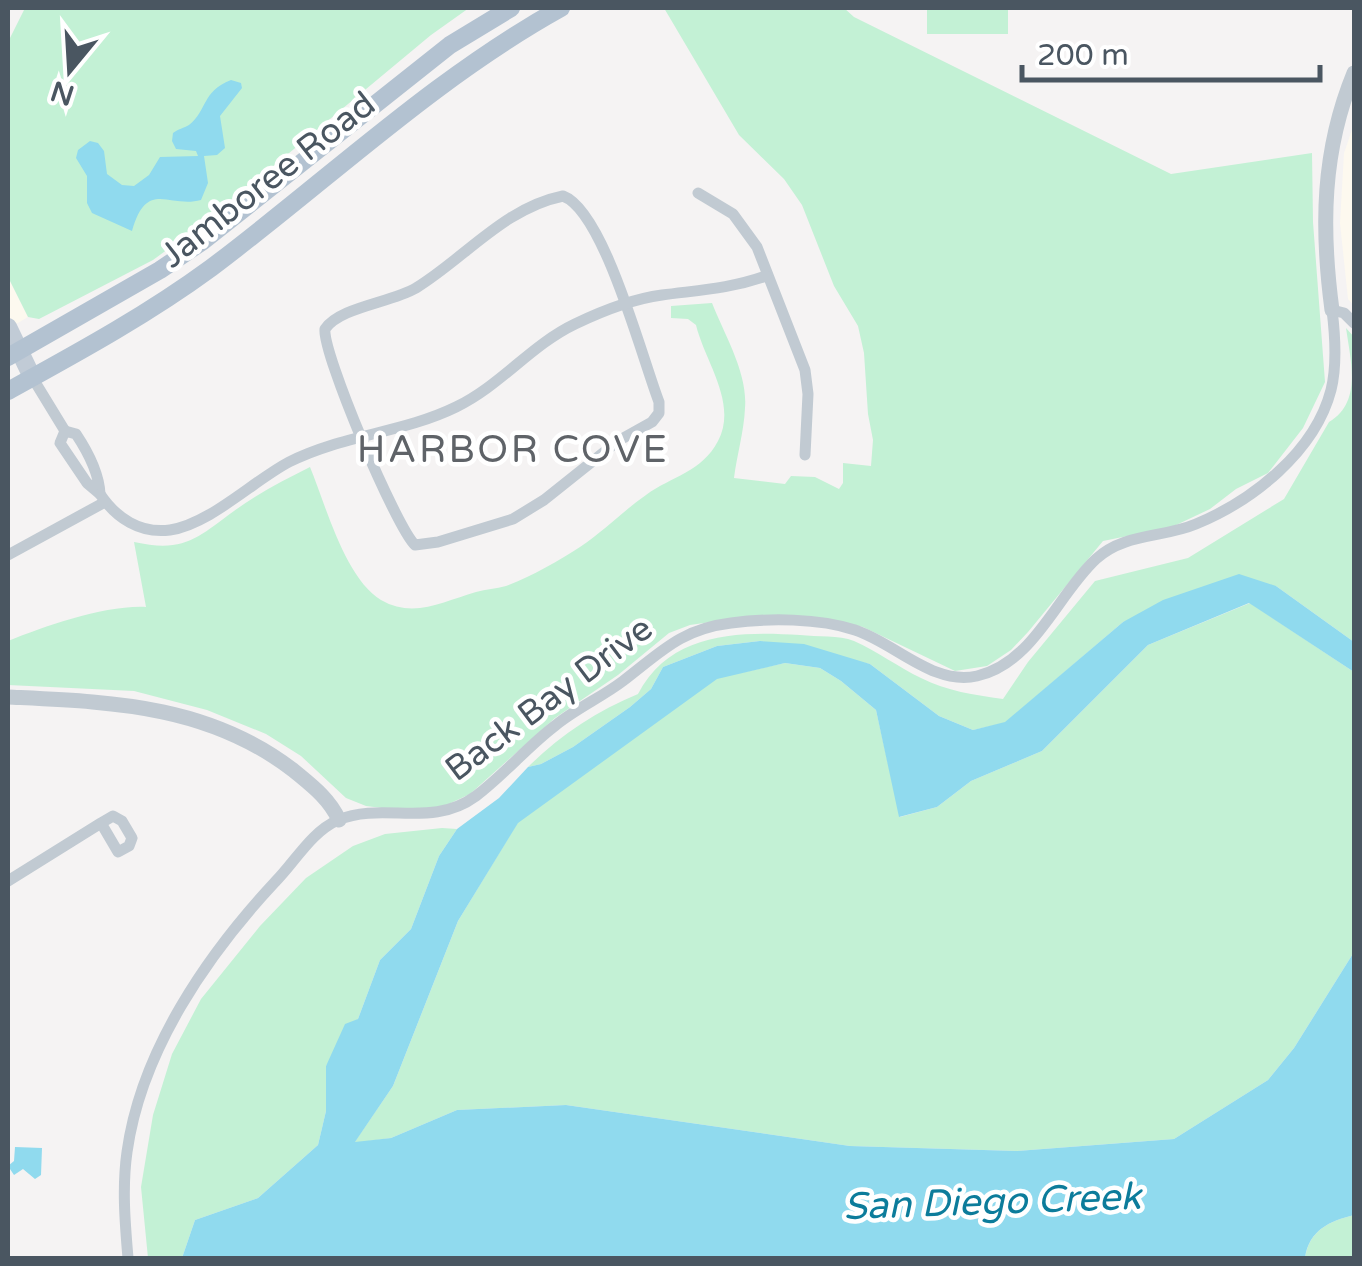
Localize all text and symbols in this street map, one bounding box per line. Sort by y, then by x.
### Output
north arrow [20,20,120,120]
scale bar [1022,20,1320,82]
text: 200 m [1037,37,1129,74]
text: N [47,73,79,112]
street label: Jamboree Road [152,83,384,277]
district label: HARBOR COVE [357,427,669,473]
street label: Back Bay Drive [437,607,661,791]
water label: San Diego Creek [842,1174,1144,1230]

